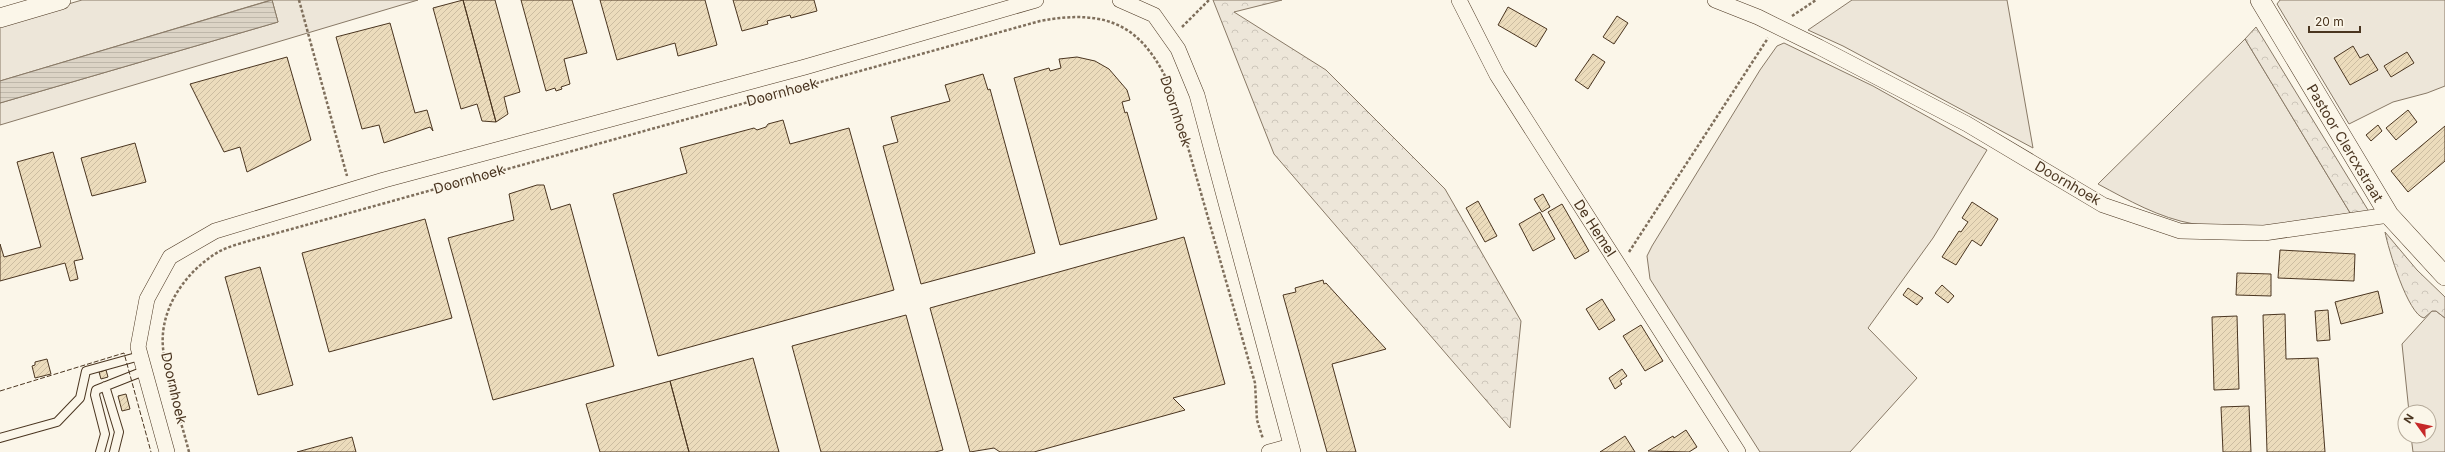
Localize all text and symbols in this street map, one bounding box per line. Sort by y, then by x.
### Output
scale bar [2309,8,2360,34]
text: 20 m [2315,14,2344,29]
street label: Doornhoek [1157,73,1196,149]
street label: Doornhoek [744,74,820,109]
street label: Pastoor Clercxstraat [2304,81,2388,205]
street label: Doornhoek [2032,157,2104,208]
street label: Doornhoek [431,160,507,197]
street label: De Hemel [1571,196,1620,259]
street label: Doornhoek [158,350,191,426]
north arrow [2397,404,2437,444]
text: N [2400,411,2417,426]

